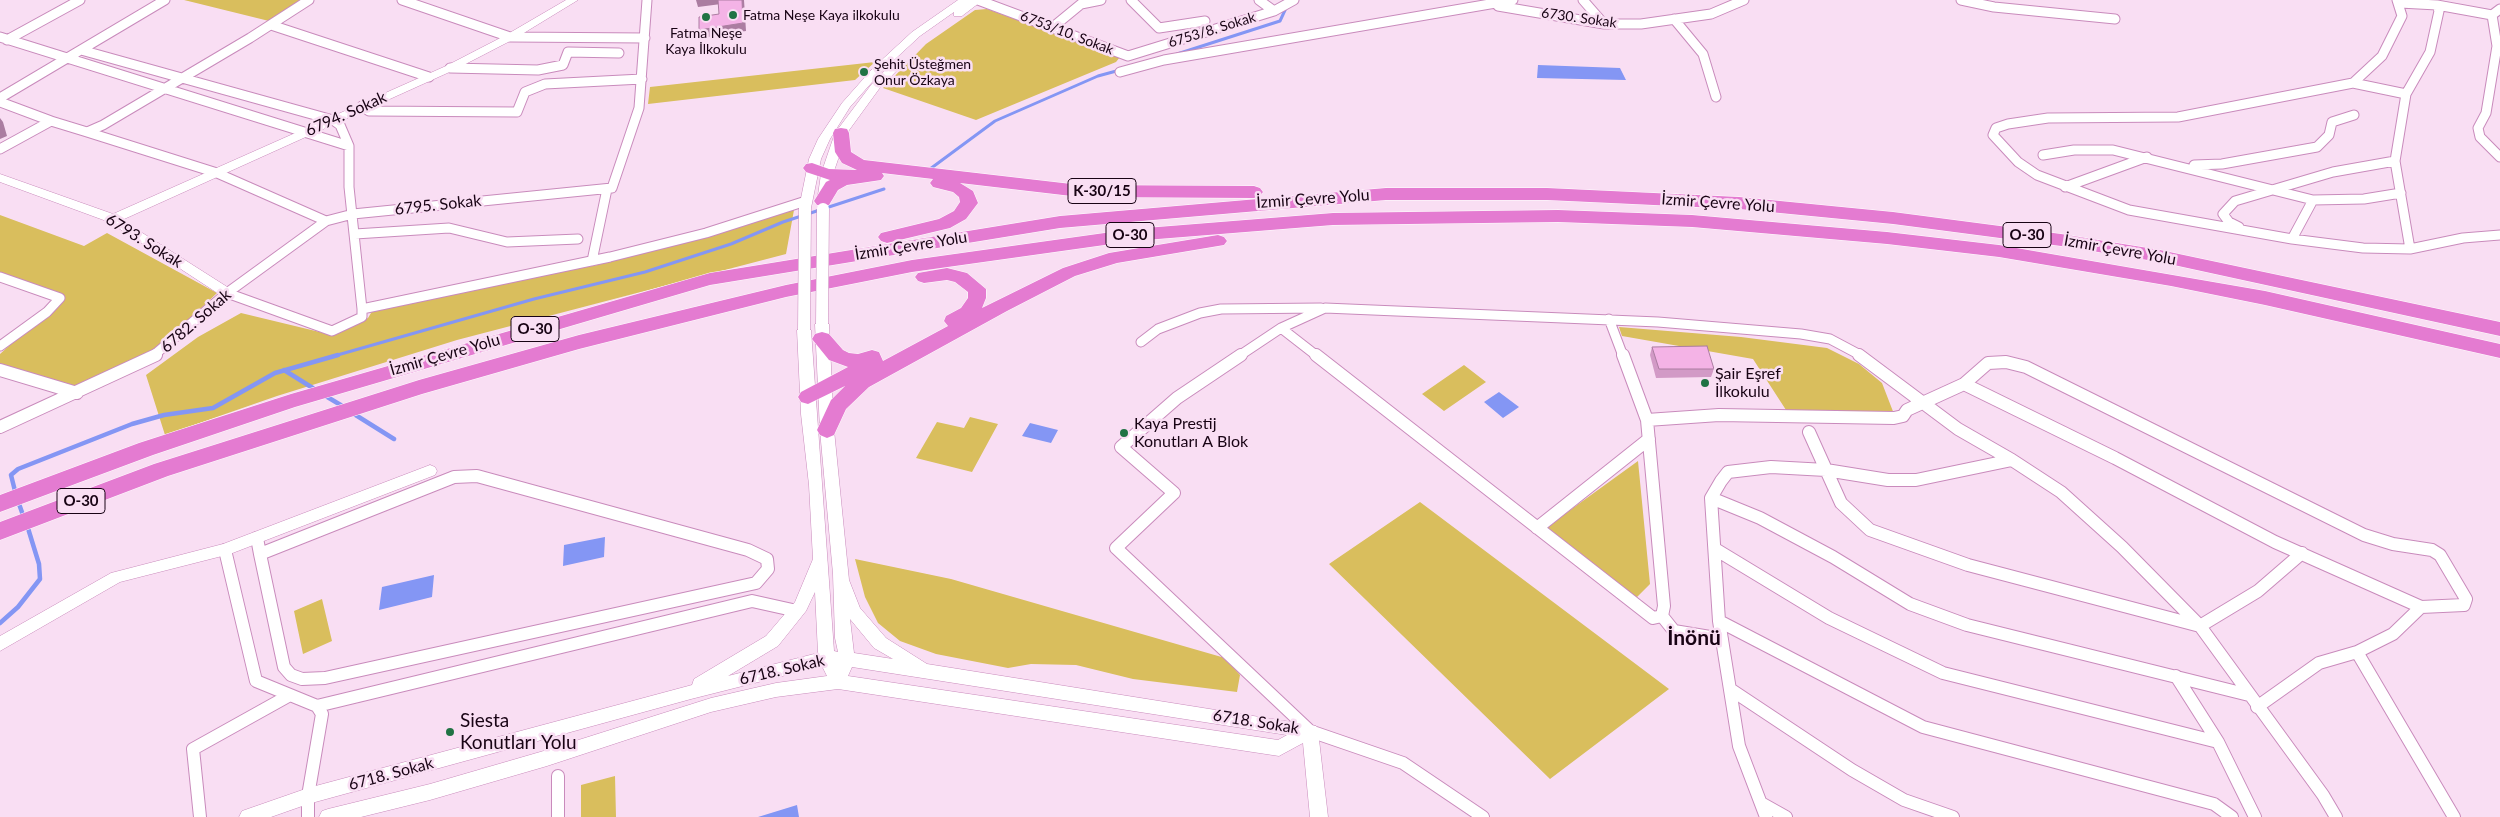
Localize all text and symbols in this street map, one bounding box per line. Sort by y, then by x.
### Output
street label: 6730. Sokak [1540,4,1618,32]
place label: Fatma Neşe Kaya ilkokulu [743,7,900,23]
street label: 6753/10. Sokak [1018,7,1116,59]
marker: Fatma Neşe Kaya ilkokulu [727,9,739,21]
street label: 6753/8. Sokak [1166,9,1258,51]
marker: Fatma Neşe Kaya İlkokulu [700,11,712,23]
place label: Fatma Neşe Kaya İlkokulu [665,25,747,58]
place label: Şehit Üsteğmen Onur Özkaya [874,56,971,88]
marker: Şehit Üsteğmen Onur Özkaya [858,66,870,78]
street label: 6794. Sokak [302,88,390,140]
road number: K-30/15 [1068,178,1136,204]
street label: İzmir Çevre Yolu [1256,185,1370,213]
street label: İzmir Çevre Yolu [1661,189,1775,217]
street label: 6795. Sokak [394,191,482,219]
street label: 6793. Sokak [102,210,186,272]
road number: O-30 [1106,222,1154,248]
road number: O-30 [2003,222,2051,248]
street label: İzmir Çevre Yolu [853,228,969,264]
street label: İzmir Çevre Yolu [2062,231,2178,269]
street label: 6782. Sokak [157,285,235,357]
road number: O-30 [511,316,559,342]
street label: İzmir Çevre Yolu [388,330,502,380]
place label: Şair Eşref İlkokulu [1715,364,1781,402]
marker: Şair Eşref İlkokulu [1699,377,1711,389]
place label: Kaya Prestij Konutları A Blok [1134,414,1248,452]
marker: Kaya Prestij Konutları A Blok [1118,427,1130,439]
road number: O-30 [57,488,105,514]
district label: İnönü [1667,625,1721,651]
street label: 6718. Sokak [738,651,826,689]
street label: 6718. Sokak [1212,706,1300,738]
place label: Siesta Konutları Yolu [460,710,577,754]
marker: Siesta Konutları Yolu [444,726,456,738]
street label: 6718. Sokak [347,753,435,795]

